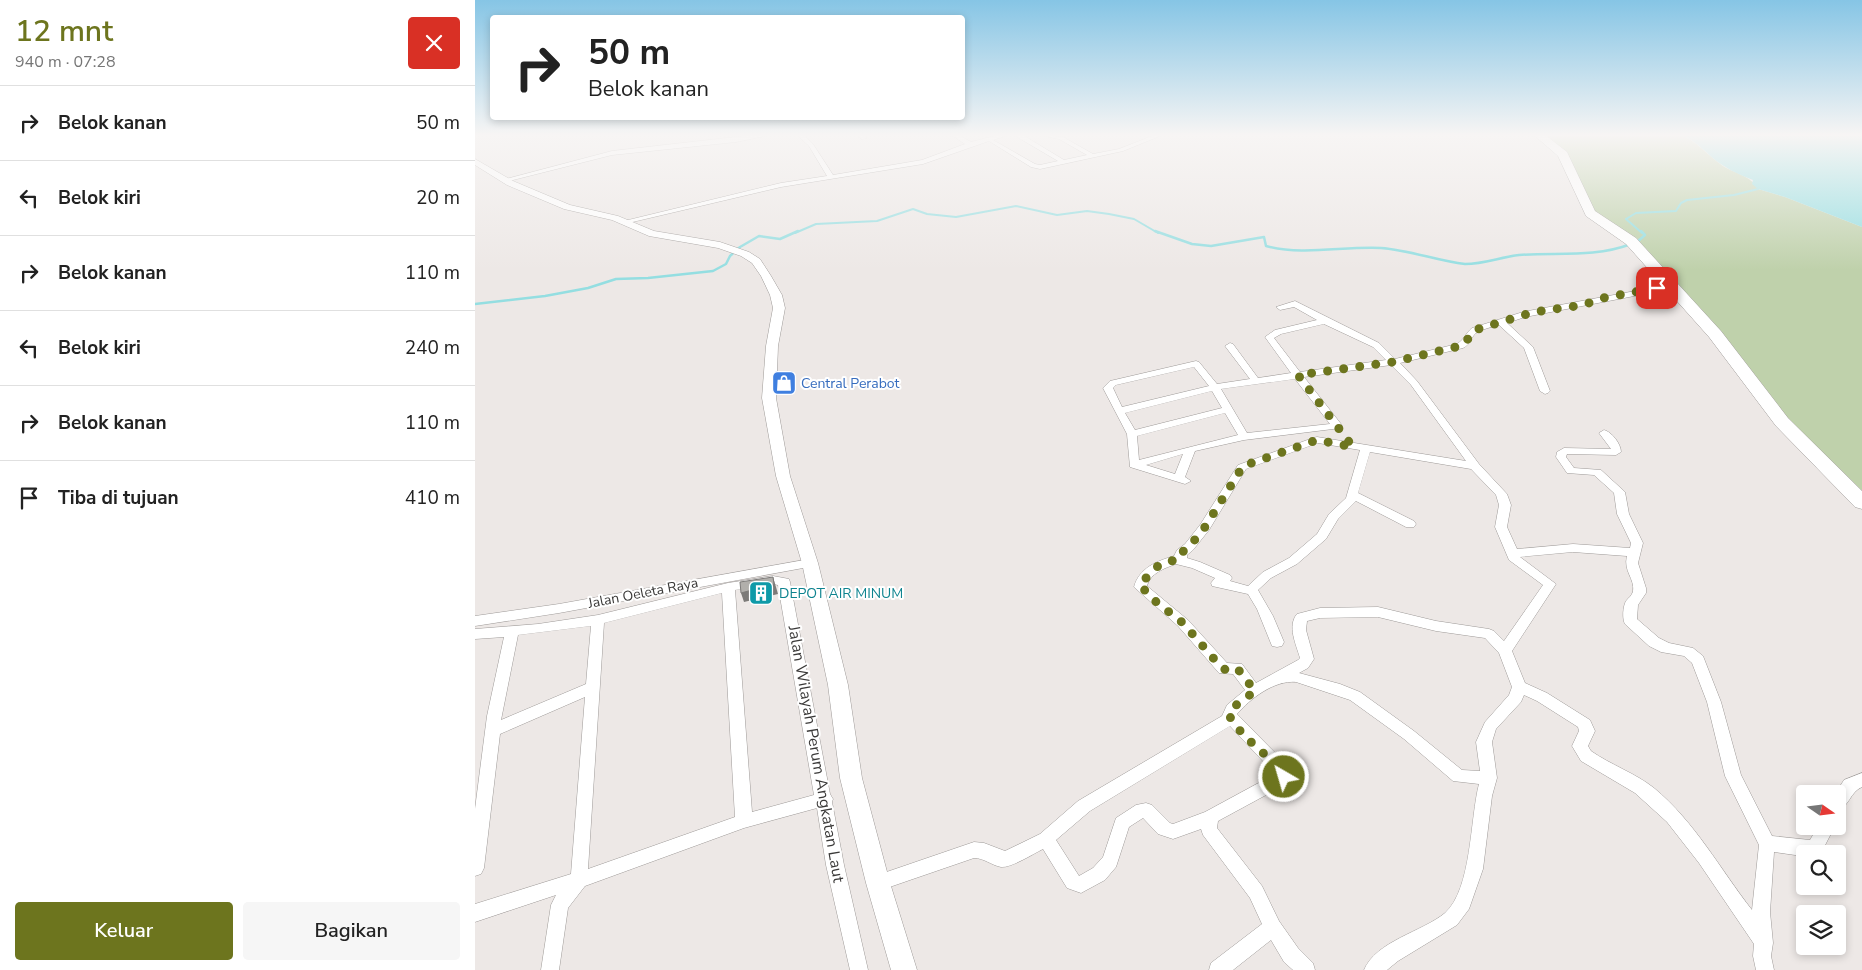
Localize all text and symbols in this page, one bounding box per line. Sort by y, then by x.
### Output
text: 12 mnt [15,11,113,52]
button: close [408,17,460,69]
text: 50 m [588,29,670,76]
icon: right [505,35,570,100]
text: 940 m · 07:28 [15,51,116,73]
text: Belok kanan [588,74,709,104]
icon: right [15,109,43,137]
text: Belok kanan [58,110,167,136]
text: 50 m [416,110,460,136]
icon: left [15,184,43,212]
text: Belok kiri [58,185,141,211]
text: 20 m [416,185,460,211]
icon: right [15,259,43,287]
text: Belok kanan [58,260,167,286]
text: 110 m [405,260,460,286]
pin [1636,267,1678,309]
icon: arrive [1643,274,1671,302]
icon: left [15,334,43,362]
text: Belok kiri [58,335,141,361]
text: 240 m [405,335,460,361]
shop icon: Central Perabot [771,370,797,396]
place label: Central Perabot [801,374,900,393]
icon: right [15,409,43,437]
text: Belok kanan [58,410,167,436]
text: 110 m [405,410,460,436]
icon: arrive [15,484,43,512]
text: Tiba di tujuan [58,485,179,511]
text: 410 m [405,485,460,511]
street label: Jalan Oeleta Raya [585,573,700,613]
building icon: DEPOT AIR MINUM [748,580,774,606]
place label: DEPOT AIR MINUM [779,584,903,603]
street label: Jalan Wilayah Perum Angkatan Laut [782,623,850,885]
position arrow [1257,750,1309,802]
north arrow [1796,785,1846,835]
map controls [1796,785,1846,955]
button: search [1796,845,1846,895]
button: Keluar [15,902,233,960]
button: Bagikan [243,902,460,960]
button: layers [1796,905,1846,955]

